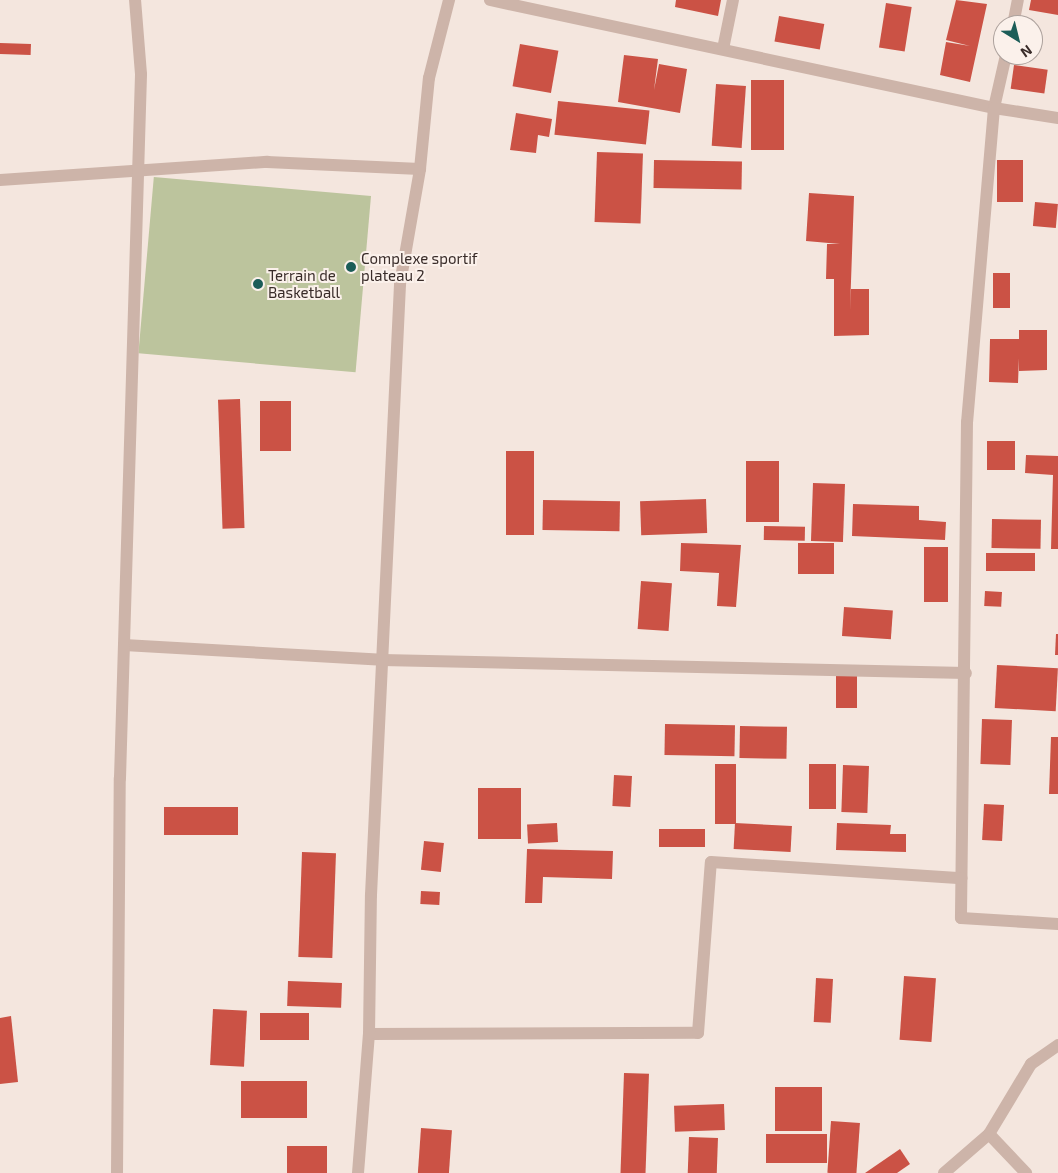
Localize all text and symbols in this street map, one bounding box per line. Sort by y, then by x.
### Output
north arrow [993,15,1043,65]
text: N [1017,42,1036,62]
place label: Complexe sportif plateau 2 [361,249,478,284]
marker: Complexe sportif plateau 2 [345,261,357,273]
place label: Terrain de Basketball [268,266,340,301]
marker: Terrain de Basketball [252,278,264,290]

